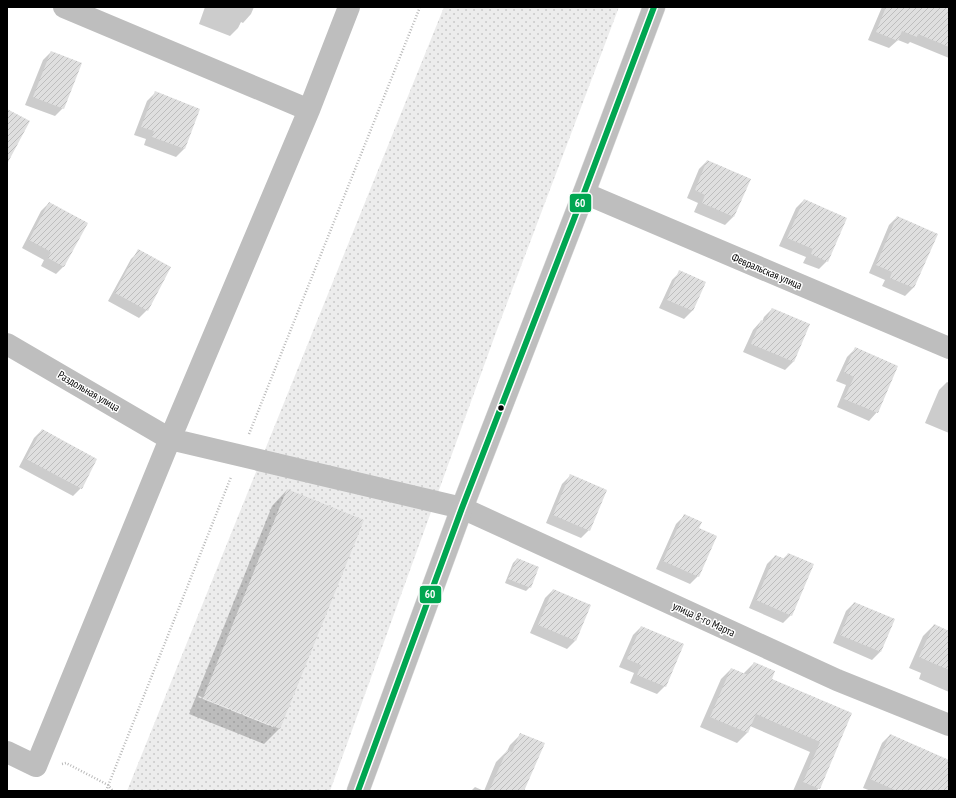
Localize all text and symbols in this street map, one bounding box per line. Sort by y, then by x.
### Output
line badge: 60 [569,193,592,213]
text: 60 [575,196,585,210]
street label: Февральская улица [730,250,804,292]
street label: Раздольная улица [55,368,123,414]
unlabelled marker [496,403,506,413]
line badge: 60 [419,585,442,604]
text: 60 [425,587,435,601]
street label: улица 8-го Марта [671,598,737,640]

